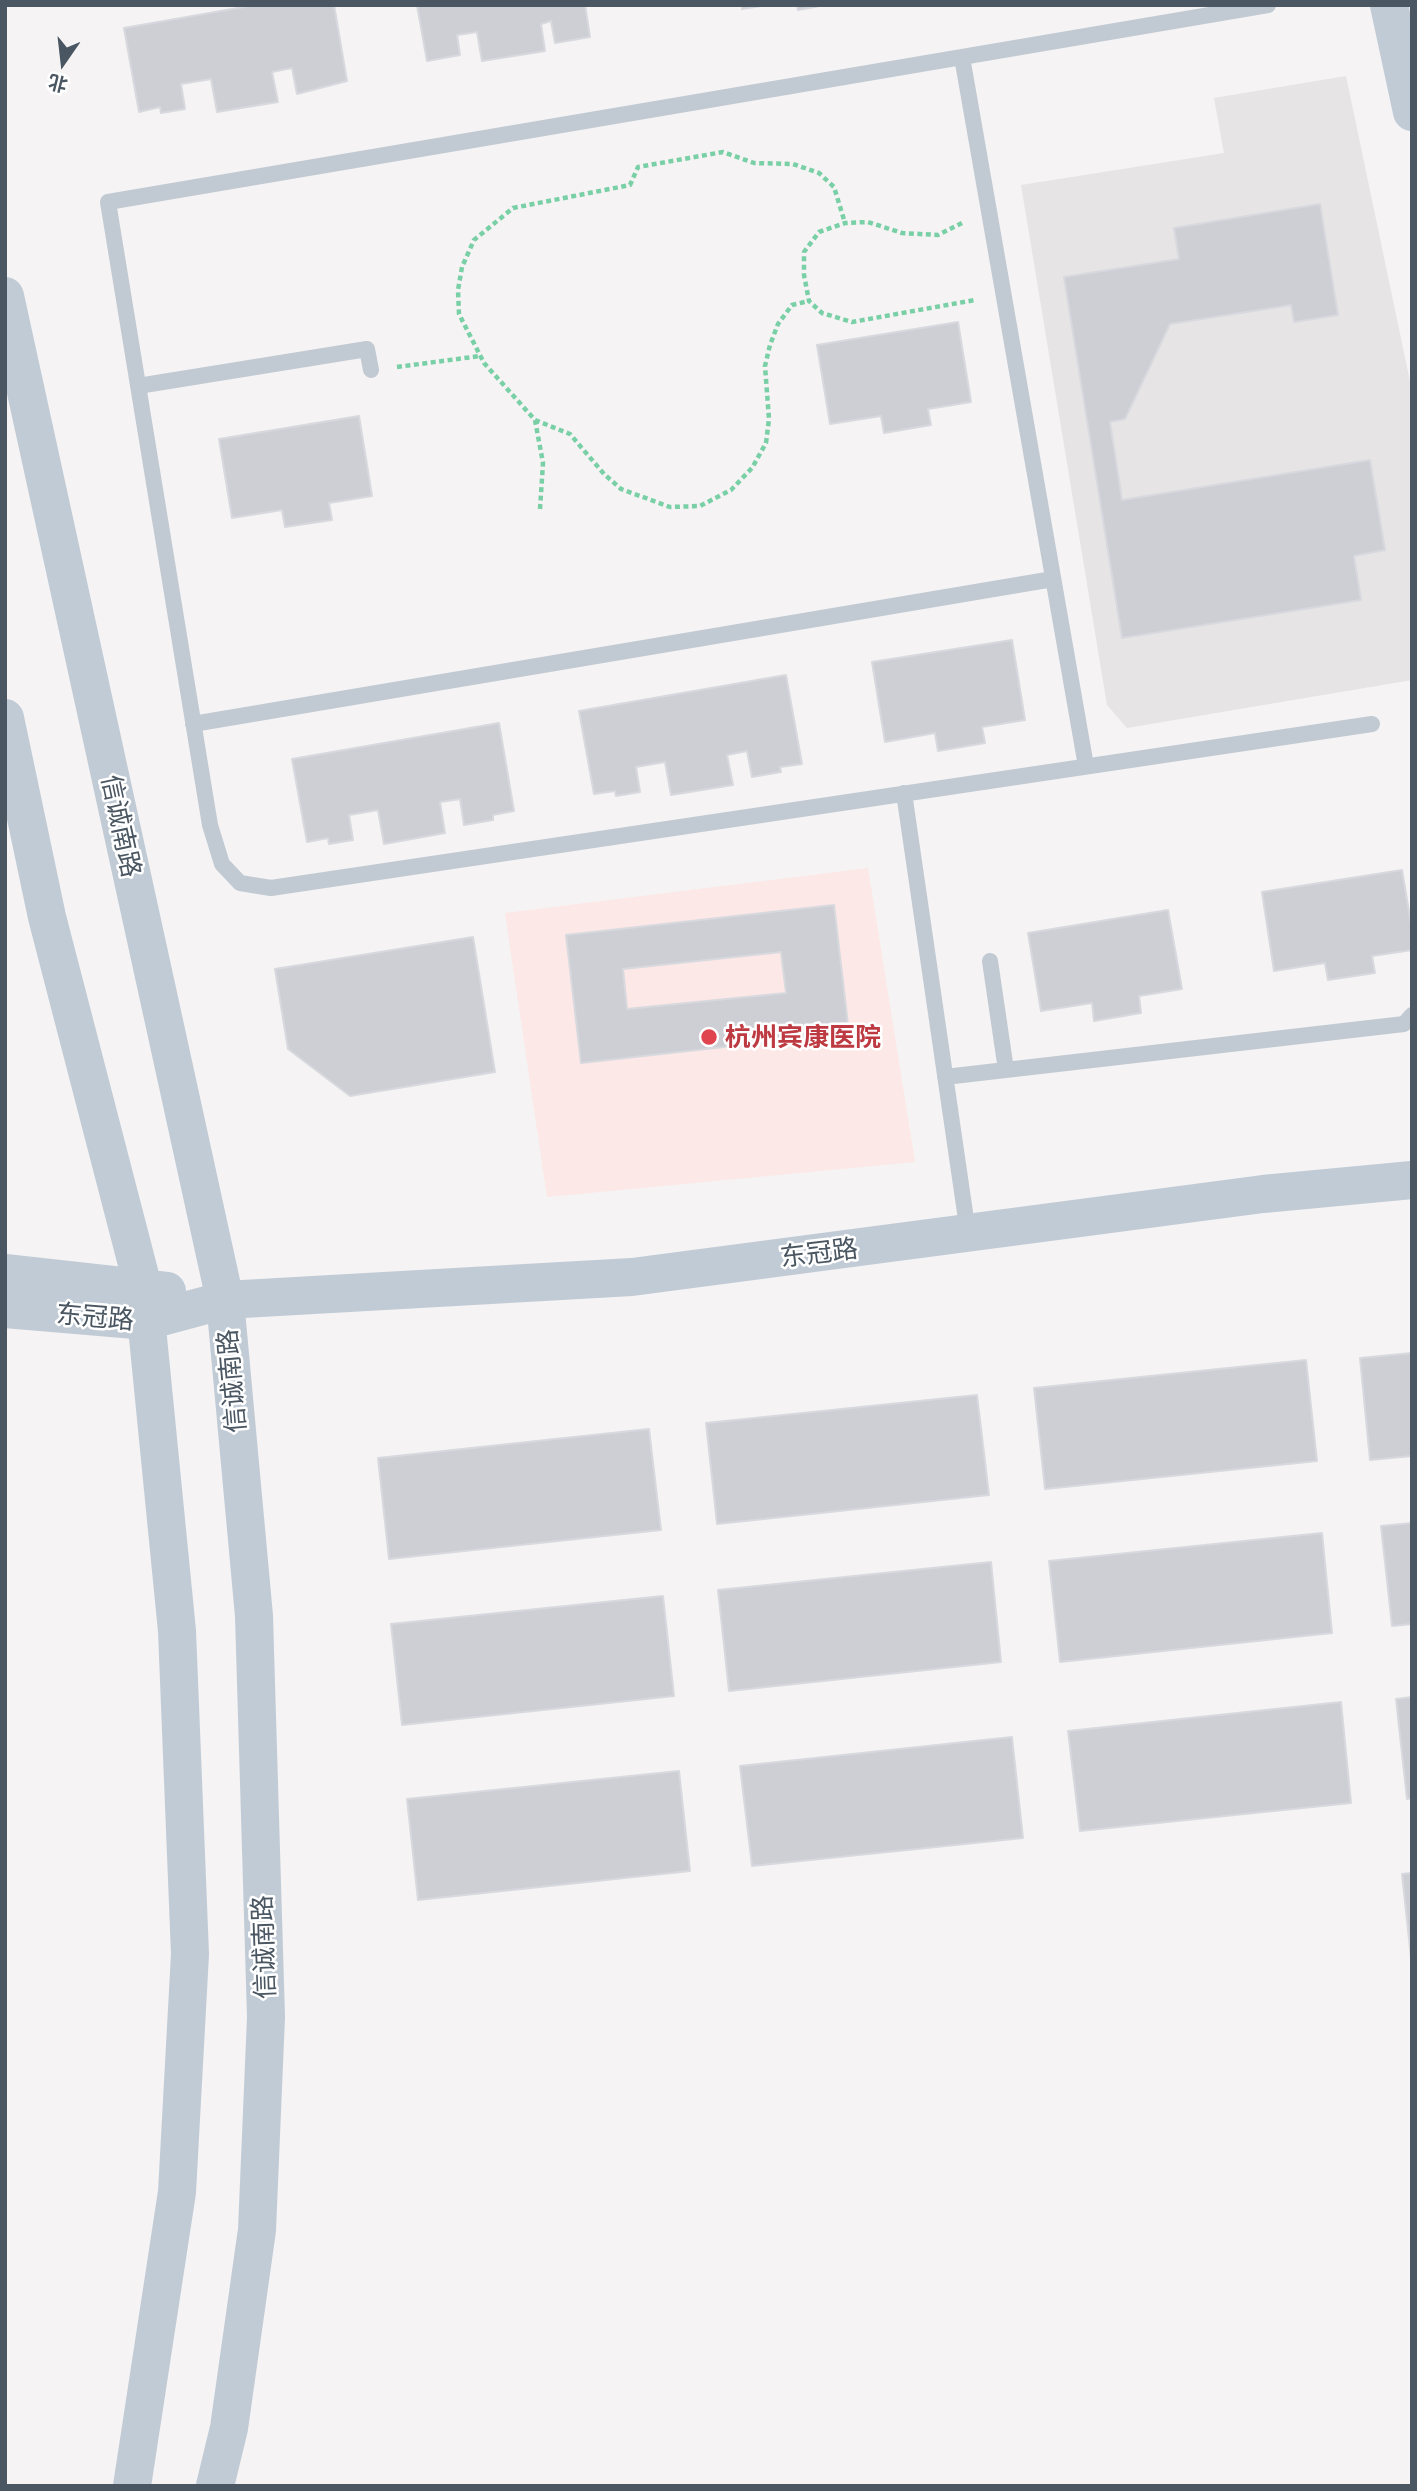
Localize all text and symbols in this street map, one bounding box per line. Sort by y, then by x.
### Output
north arrow [28,28,98,98]
text: 北 [46,70,70,97]
street label: 信诚南路 [95,772,147,880]
place label: 杭州宾康医院 [725,1021,881,1053]
marker: 杭州宾康医院 [699,1027,719,1047]
street label: 东冠路 [778,1233,860,1273]
street label: 东冠路 [55,1298,135,1336]
street label: 信诚南路 [212,1328,252,1434]
street label: 信诚南路 [247,1894,281,2000]

